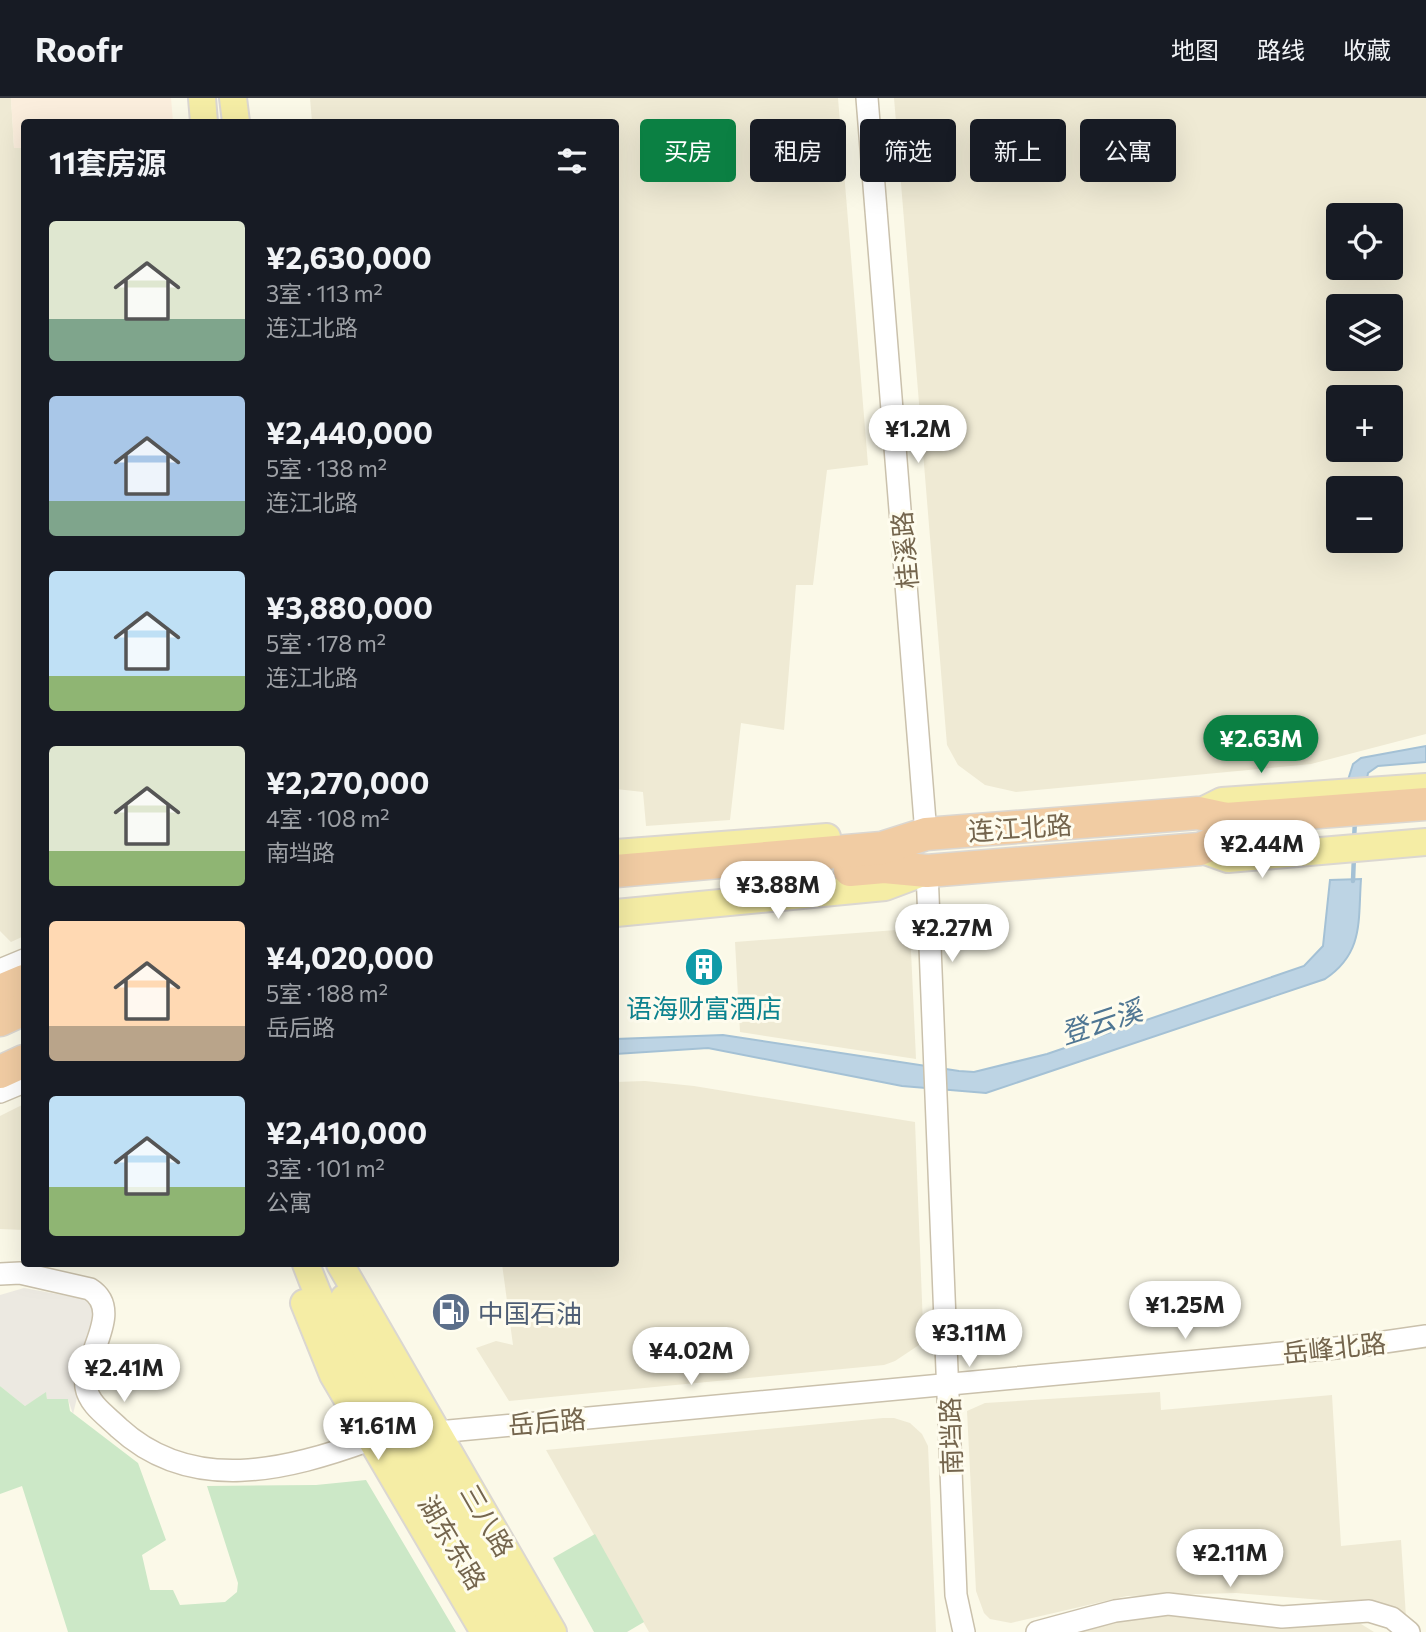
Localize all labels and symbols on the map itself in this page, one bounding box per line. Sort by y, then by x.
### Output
pin: ¥1.2M [869,406,967,465]
street label: 桂溪路 [885,510,923,590]
pin: ¥2.63M [1204,716,1318,775]
street label: 连江北路 [967,808,1073,846]
pin: ¥2.44M [1205,820,1319,880]
pin: ¥3.88M [721,862,835,921]
pin: ¥2.27M [895,904,1009,964]
building icon: 语海财富酒店 [683,946,725,988]
water label: 登云溪 [1056,991,1149,1050]
place label: 语海财富酒店 [626,992,782,1023]
pin: ¥1.25M [1128,1282,1242,1341]
fuel station icon: 中国石油 [430,1291,472,1333]
place label: 中国石油 [478,1297,582,1328]
pin: ¥3.11M [912,1310,1026,1369]
street label: 岳峰北路 [1281,1326,1387,1368]
pin: ¥4.02M [634,1328,748,1387]
pin: ¥2.41M [67,1344,181,1404]
street label: 南垱路 [933,1396,967,1476]
pin: ¥1.61M [321,1402,435,1462]
street label: 岳后路 [507,1402,587,1440]
street label: 三八路 [455,1478,521,1562]
street label: 湖东东路 [413,1489,493,1595]
pin: ¥2.11M [1173,1530,1287,1589]

